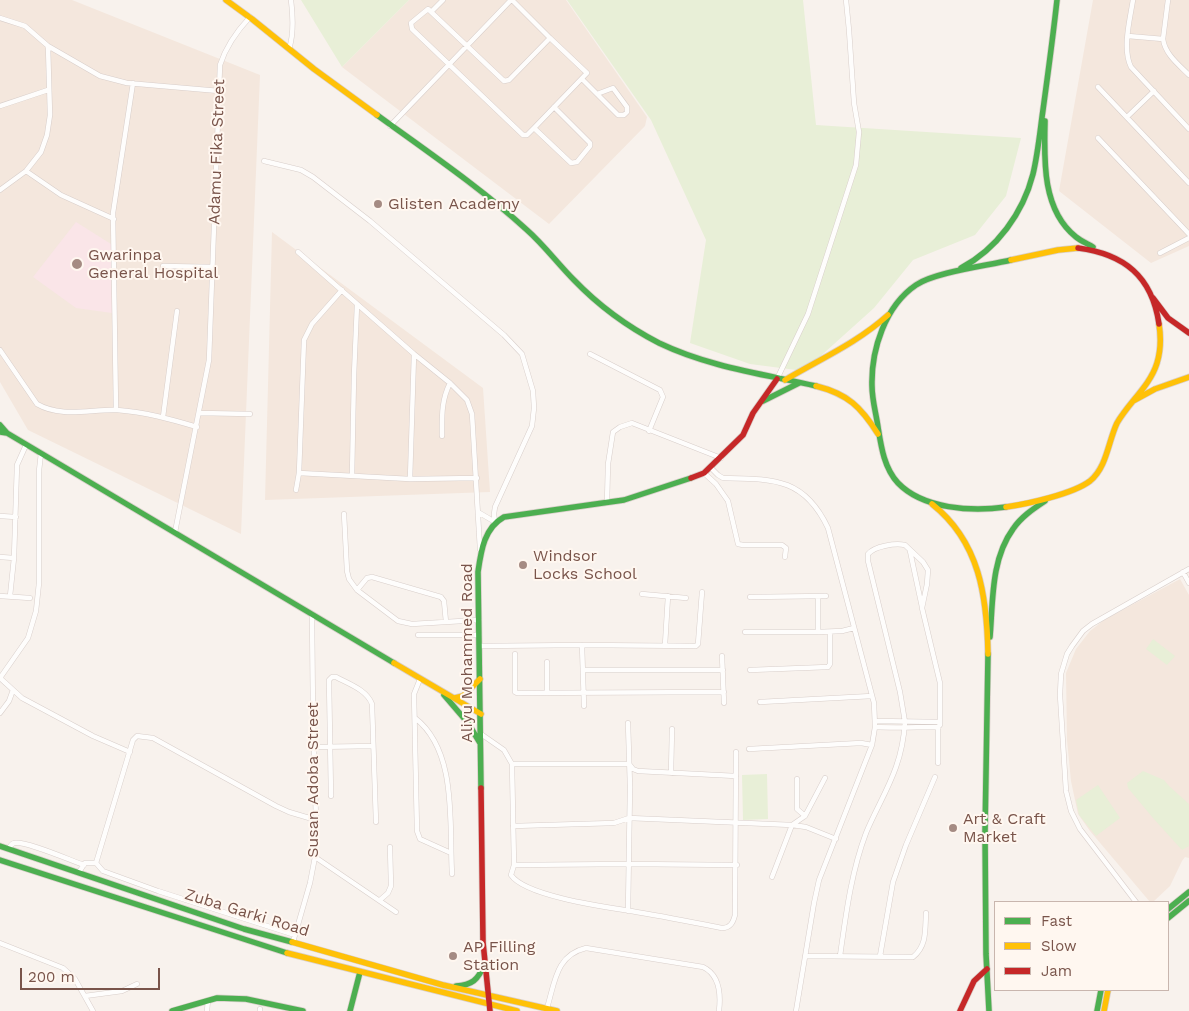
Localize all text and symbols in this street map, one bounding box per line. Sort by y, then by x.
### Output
street label: Adamu Fika Street [205,79,229,225]
place label: Glisten Academy [388,194,519,214]
marker: Glisten Academy [372,198,384,210]
place label: Gwarinpa General Hospital [88,245,218,283]
marker: Gwarinpa General Hospital [70,257,84,271]
place label: Windsor Locks School [533,546,637,584]
marker: Windsor Locks School [517,559,529,571]
street label: Aliyu Mohammed Road [457,563,477,743]
street label: Susan Adoba Street [303,702,323,858]
place label: Art & Craft Market [963,809,1046,847]
marker: Art & Craft Market [947,822,959,834]
street label: Zuba Garki Road [182,885,312,941]
legend [994,901,1169,991]
text: Fast [1041,912,1072,930]
place label: AP Filling Station [463,937,535,975]
text: Slow [1041,937,1077,955]
marker: AP Filling Station [447,950,459,962]
scale bar [22,958,162,990]
text: Jam [1041,962,1072,980]
text: 200 m [28,968,75,986]

